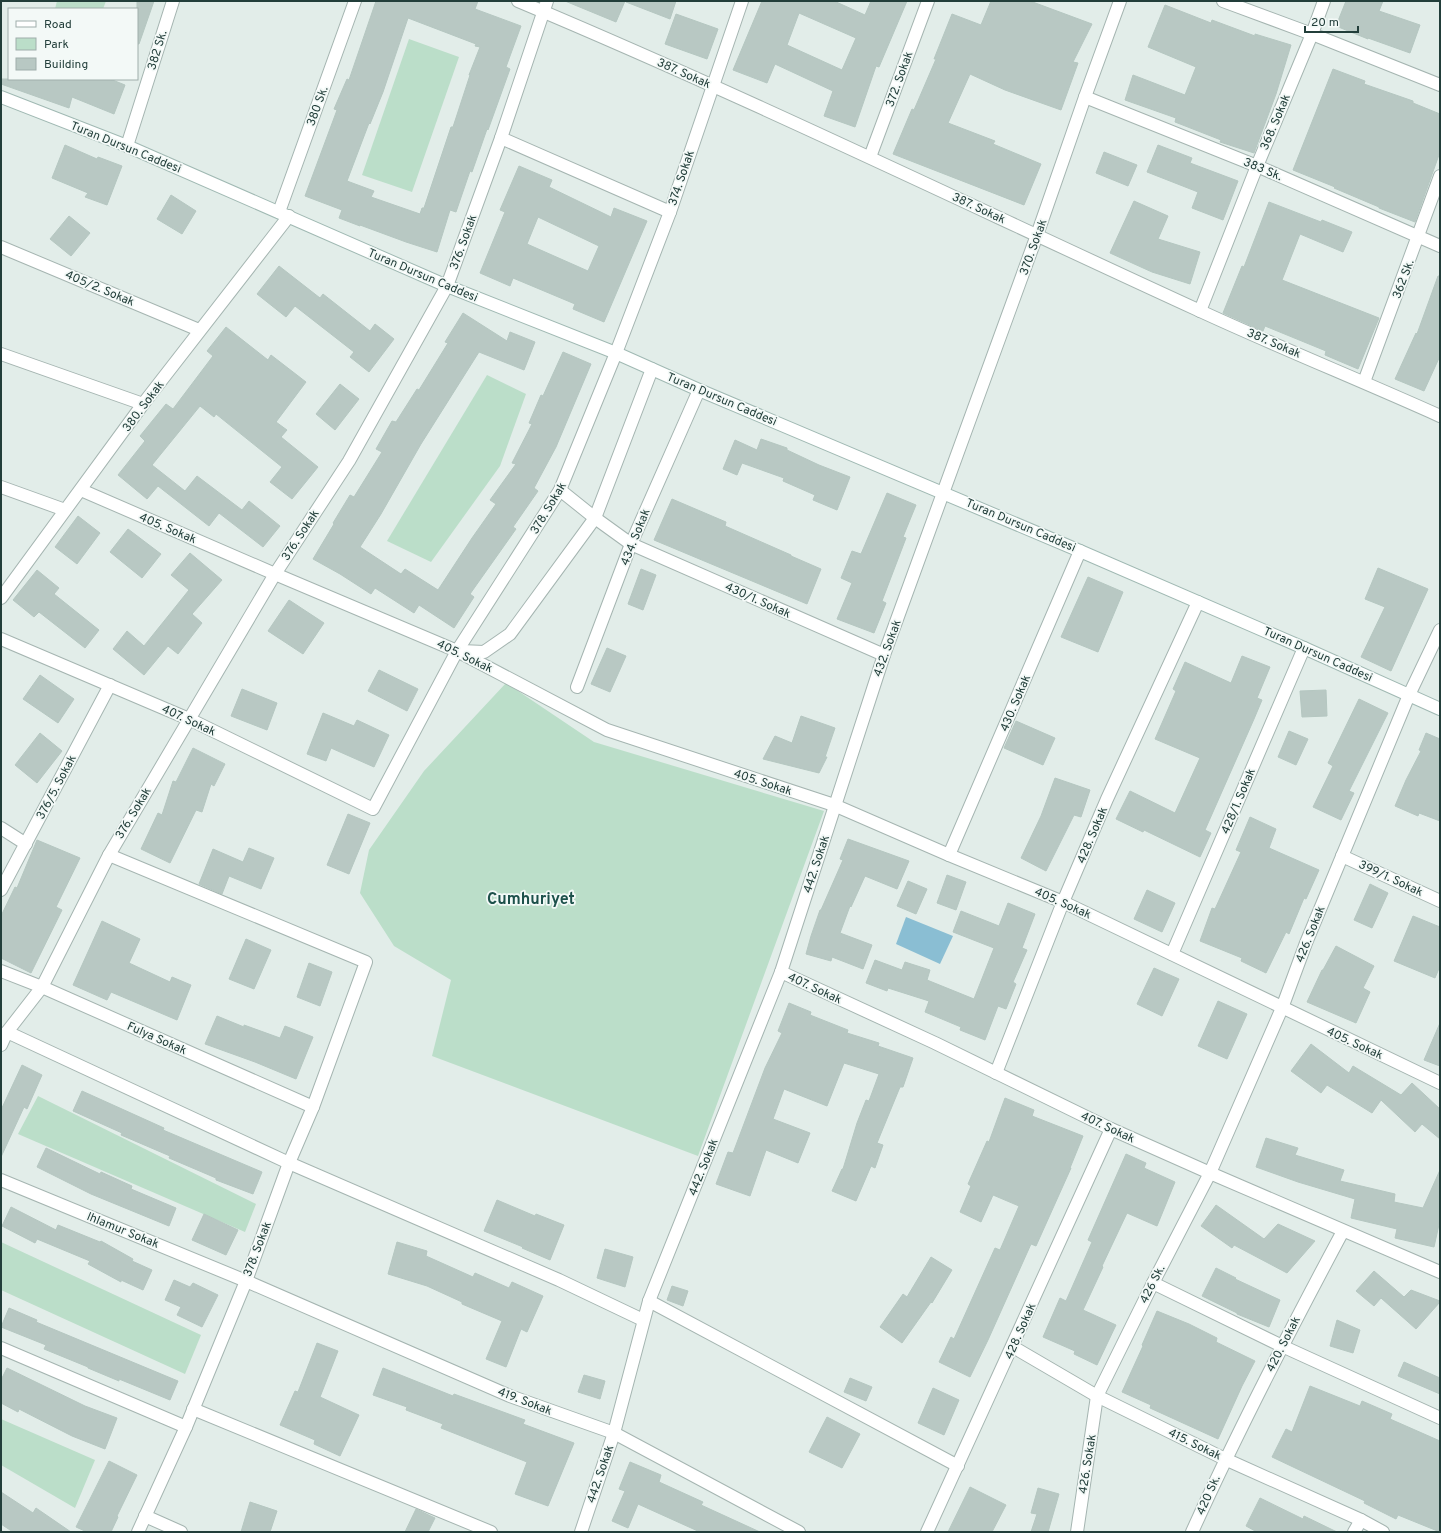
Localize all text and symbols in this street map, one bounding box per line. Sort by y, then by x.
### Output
legend [8,8,138,80]
scale bar [1305,8,1358,34]
text: 20 m [1311,15,1339,31]
text: Road [44,17,72,33]
street label: 382 Sk. [144,28,172,72]
text: Park [44,37,69,53]
street label: 372. Sokak [882,49,917,110]
street label: 387. Sokak [654,55,713,93]
text: Building [44,57,88,73]
street label: 380 Sk. [303,84,333,128]
street label: 368. Sokak [1257,92,1295,153]
street label: Turan Dursun Caddesi [68,118,183,177]
street label: 374. Sokak [665,149,699,208]
street label: 383 Sk. [1241,155,1285,185]
street label: 387. Sokak [949,190,1008,228]
street label: 376. Sokak [447,212,481,272]
street label: 370. Sokak [1016,217,1051,278]
street label: Turan Dursun Caddesi [365,245,480,306]
street label: 362 Sk. [1389,257,1419,301]
street label: 405/2. Sokak [63,267,137,311]
street label: 387. Sokak [1244,325,1303,363]
street label: Turan Dursun Caddesi [664,369,779,430]
street label: 380. Sokak [119,378,168,435]
street label: 378. Sokak [527,479,571,538]
street label: Turan Dursun Caddesi [963,495,1078,556]
street label: 376. Sokak [278,507,323,564]
street label: 434. Sokak [617,507,655,568]
street label: 405. Sokak [137,510,199,548]
street label: 430/1. Sokak [722,579,793,623]
street label: 432. Sokak [870,618,906,679]
street label: Turan Dursun Caddesi [1260,624,1375,686]
street label: 405. Sokak [434,636,495,677]
street label: 430. Sokak [997,673,1035,734]
street label: 407. Sokak [159,701,218,740]
street label: 376/5. Sokak [33,752,81,823]
street label: 405. Sokak [731,766,794,800]
street label: 428/1. Sokak [1218,766,1260,837]
street label: 376. Sokak [112,785,156,842]
street label: 428. Sokak [1074,805,1112,866]
street label: 442. Sokak [800,833,834,895]
street label: 399/1. Sokak [1356,857,1425,901]
street label: 405. Sokak [1032,884,1094,924]
district label: Cumhuriyet [487,890,575,910]
street label: 426. Sokak [1292,904,1330,965]
street label: 407. Sokak [785,969,844,1008]
street label: Fulya Sokak [124,1019,189,1059]
street label: 405. Sokak [1324,1024,1385,1064]
street label: 407. Sokak [1078,1108,1137,1147]
street label: 442. Sokak [685,1136,723,1198]
street label: Ihlamur Sokak [84,1209,161,1253]
street label: 378. Sokak [240,1219,276,1279]
street label: 426 Sk. [1136,1262,1169,1306]
street label: 428. Sokak [1001,1301,1040,1362]
street label: 420. Sokak [1263,1314,1305,1375]
street label: 419. Sokak [495,1384,554,1420]
street label: 415. Sokak [1165,1425,1224,1465]
street label: 426. Sokak [1075,1433,1101,1495]
street label: 442. Sokak [584,1443,618,1505]
street label: 420 Sk. [1193,1473,1225,1518]

